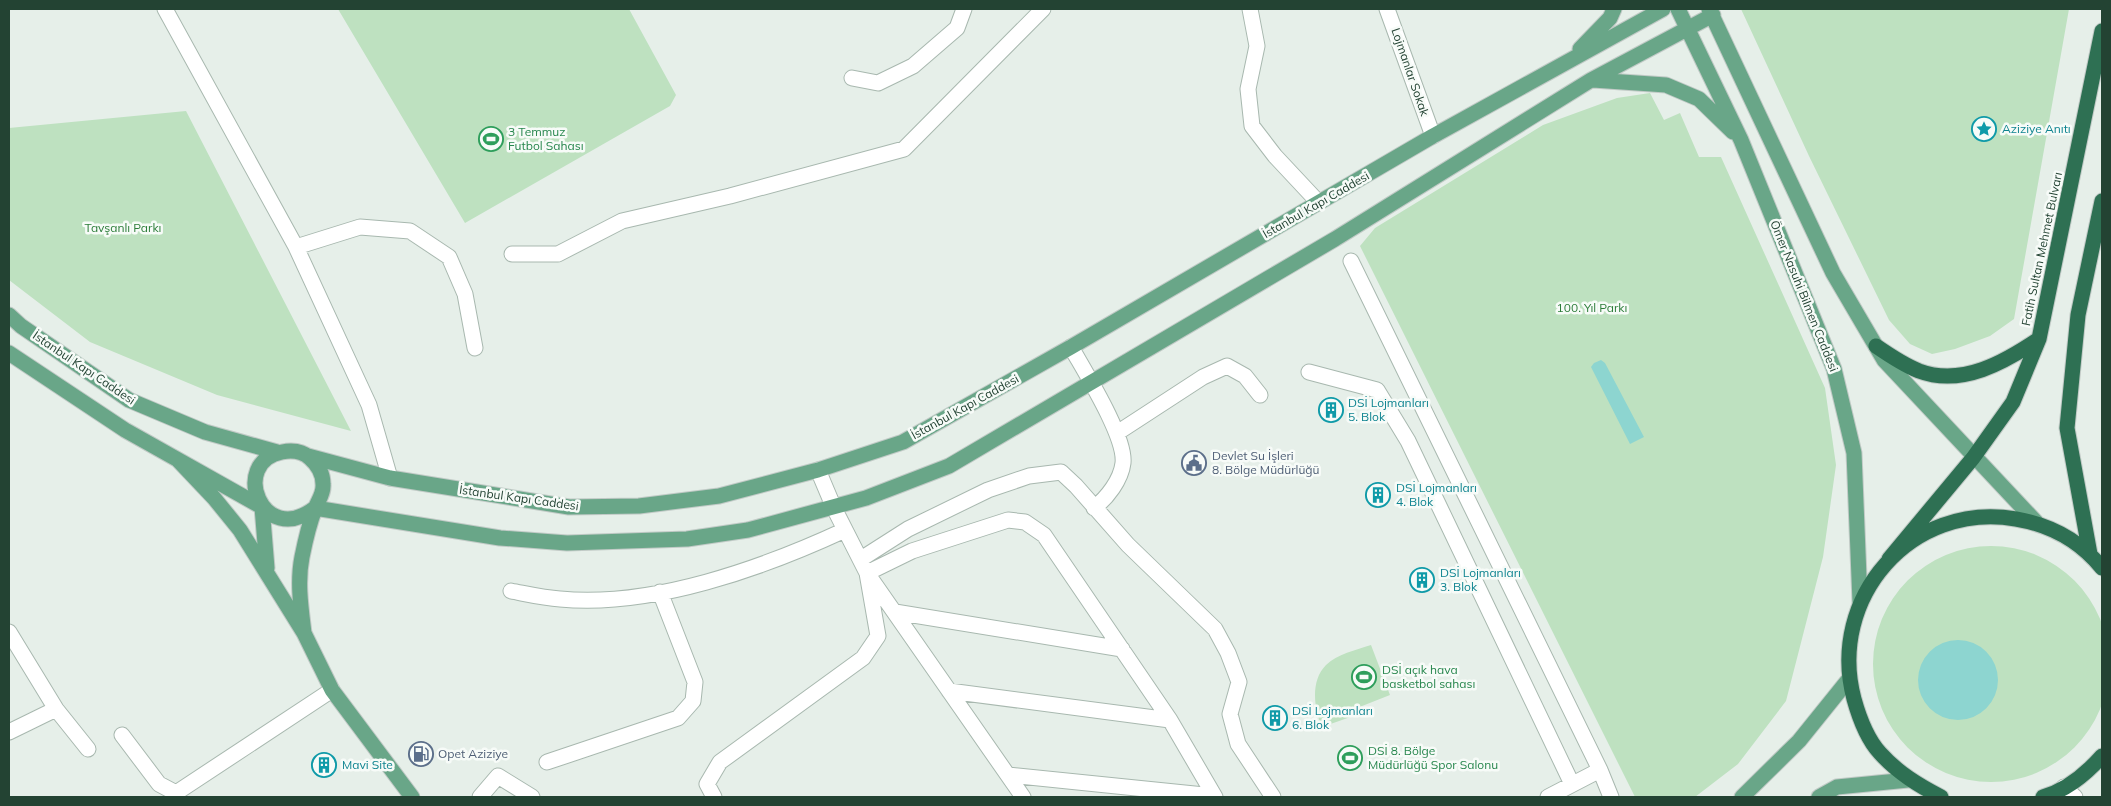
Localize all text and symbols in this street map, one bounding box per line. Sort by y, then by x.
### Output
street label: Lojmanlar Sokak [1388,26,1433,119]
place icon: Aziziye Anıtı [1971,116,1997,142]
place label: Aziziye Anıtı [2002,121,2071,136]
place label: 3 Temmuz Futbol Sahası [508,124,584,153]
sports icon: 3 Temmuz Futbol Sahası [478,126,504,152]
street label: İstanbul Kapı Caddesi [1260,168,1372,241]
street label: Fatih Sultan Mehmet Bulvarı [2018,171,2065,327]
street label: Ömer Nasuhi Bilmen Caddesi [1767,218,1842,374]
park label: Tavşanlı Parkı [85,220,161,235]
park label: 100. Yıl Parkı [1557,300,1627,315]
street label: İstanbul Kapı Caddesi [30,328,139,408]
street label: İstanbul Kapı Caddesi [908,371,1021,442]
place label: DSİ Lojmanları 5. Blok [1348,395,1429,424]
building icon: DSİ Lojmanları 5. Blok [1318,397,1344,423]
place label: Devlet Su İşleri 8. Bölge Müdürlüğü [1212,448,1319,477]
public building icon: Devlet Su İşleri 8. Bölge Müdürlüğü [1181,450,1207,476]
place label: DSİ Lojmanları 4. Blok [1396,480,1477,509]
street label: İstanbul Kapı Caddesi [458,482,580,513]
building icon: DSİ Lojmanları 4. Blok [1365,482,1391,508]
place label: DSİ Lojmanları 3. Blok [1440,565,1521,594]
building icon: DSİ Lojmanları 3. Blok [1409,567,1435,593]
place label: DSİ açık hava basketbol sahası [1382,662,1475,691]
sports icon: DSİ açık hava basketbol sahası [1351,664,1377,690]
place label: DSİ Lojmanları 6. Blok [1292,703,1373,732]
building icon: DSİ Lojmanları 6. Blok [1262,705,1288,731]
fuel station icon: Opet Aziziye [408,741,434,767]
place label: DSİ 8. Bölge Müdürlüğü Spor Salonu [1368,743,1498,772]
sports icon: DSİ 8. Bölge Müdürlüğü Spor Salonu [1337,745,1363,771]
place label: Opet Aziziye [438,746,508,761]
building icon: Mavi Site [311,752,337,778]
place label: Mavi Site [342,757,393,772]

